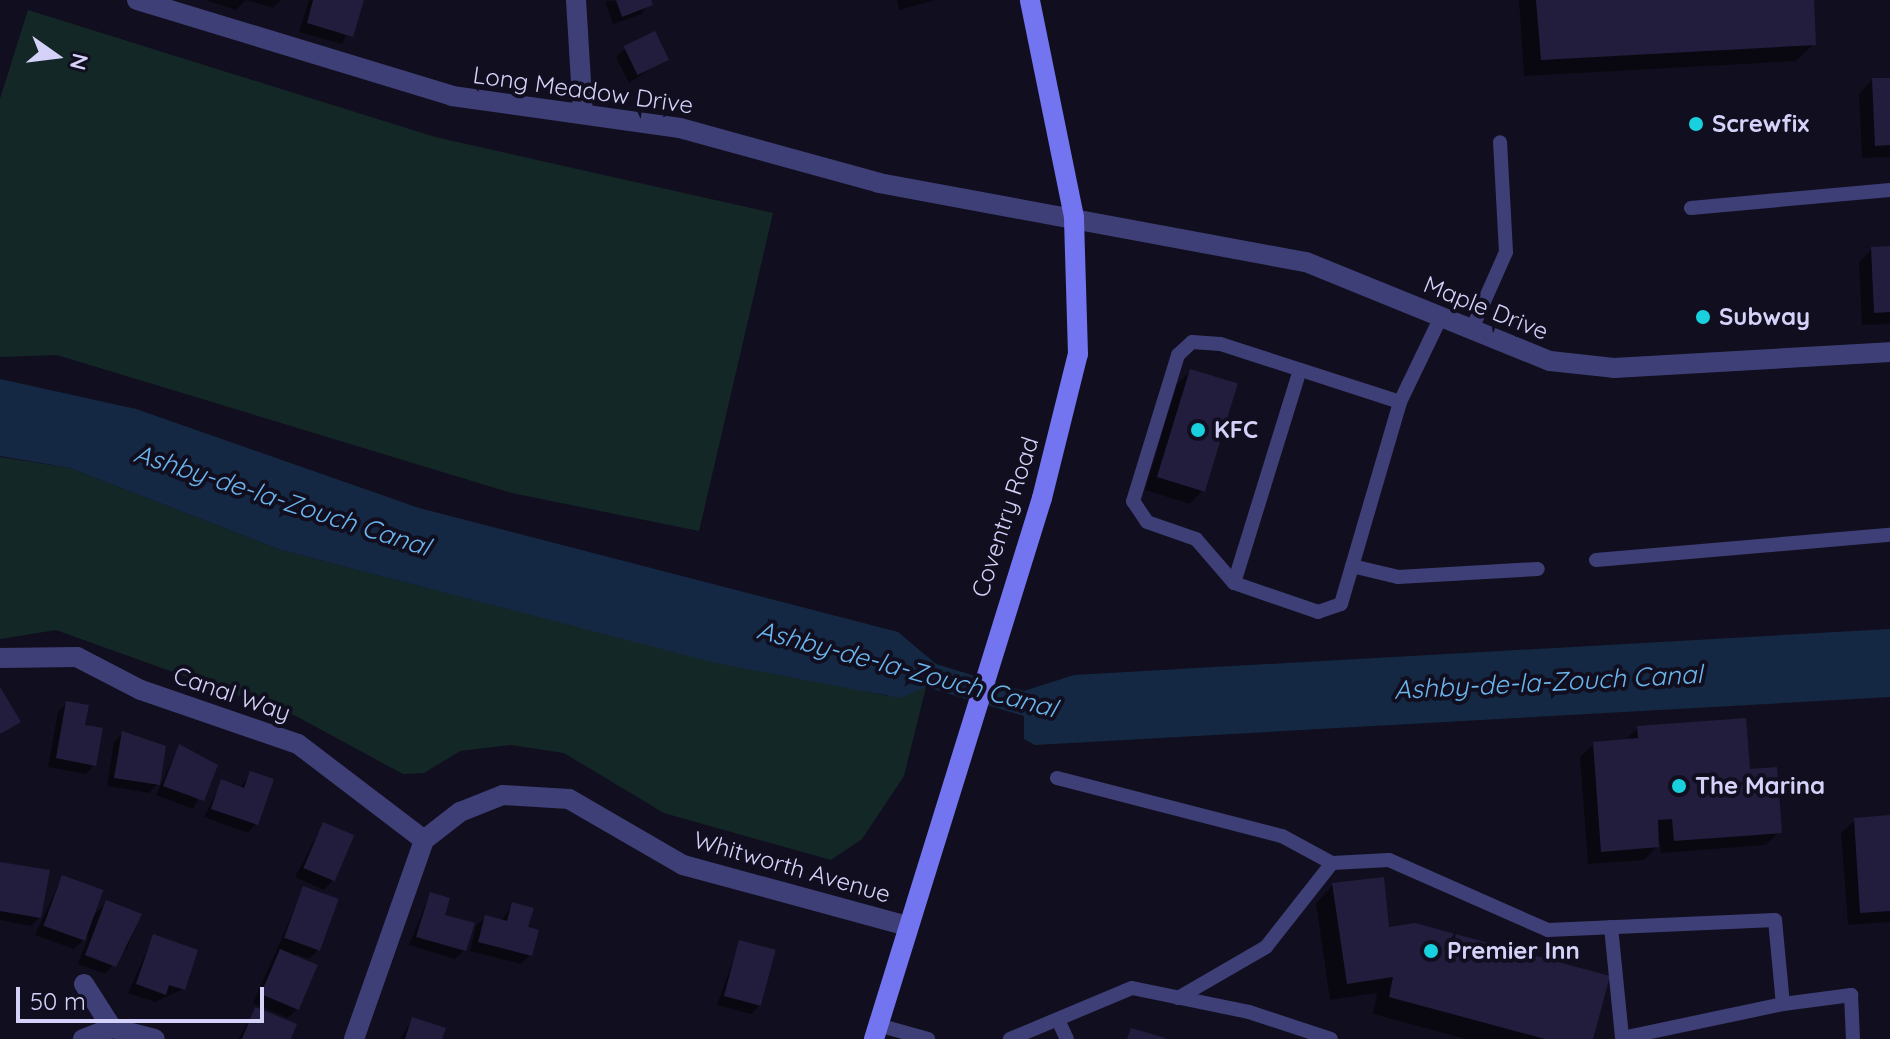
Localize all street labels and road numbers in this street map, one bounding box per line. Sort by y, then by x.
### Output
street label: Long Meadow Drive [471,60,695,120]
street label: Maple Drive [1419,270,1553,346]
street label: Coventry Road [965,433,1045,601]
street label: Canal Way [170,661,294,727]
street label: Whitworth Avenue [690,825,894,909]

